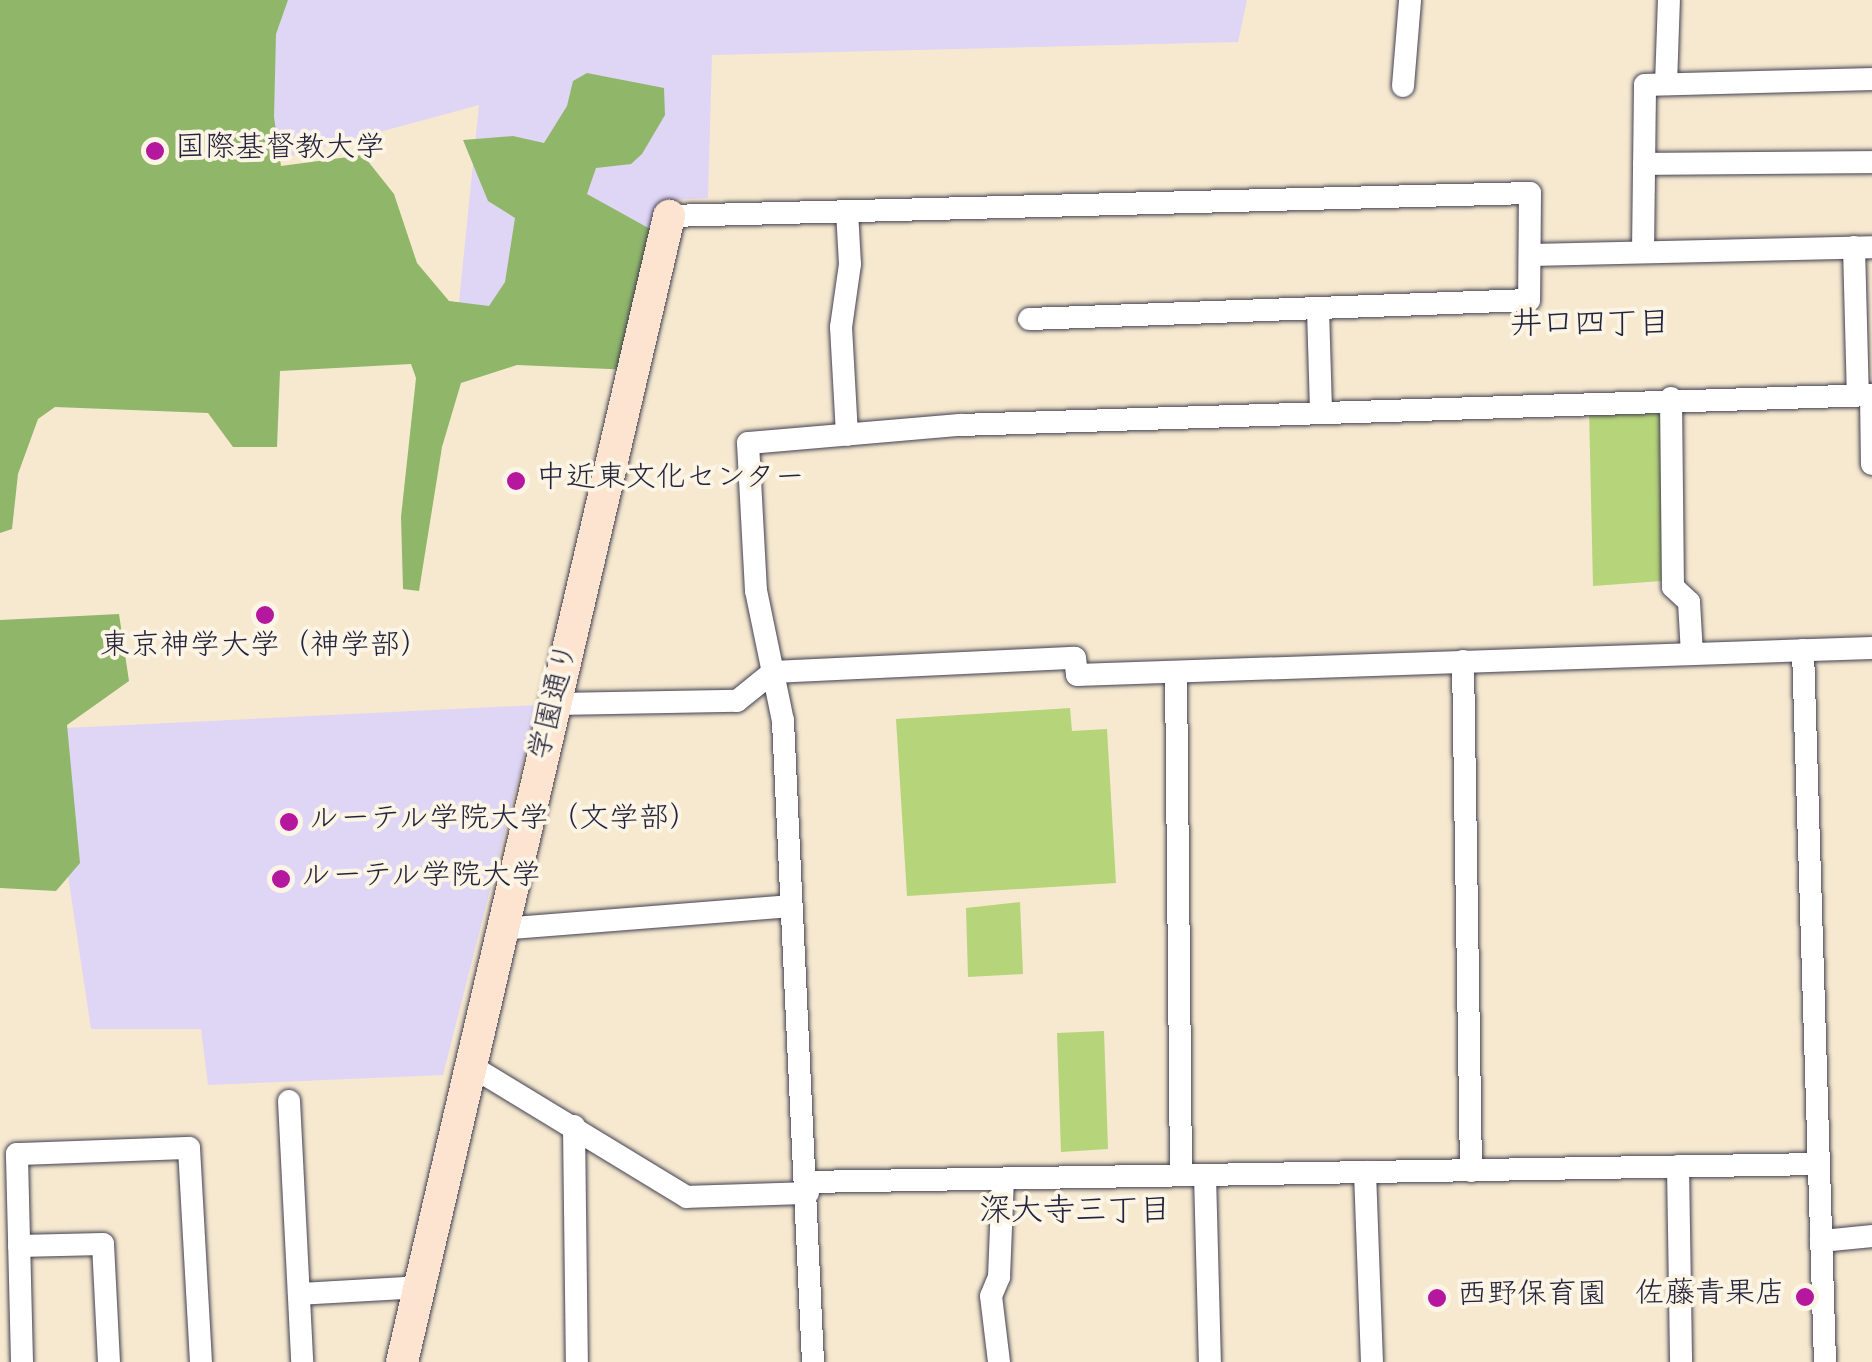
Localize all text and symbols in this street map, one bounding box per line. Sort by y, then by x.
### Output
place label: 国際基督教大学 [175,133,385,169]
marker: 国際基督教大学 [144,140,166,162]
district label: 井口四丁目 [1510,308,1670,346]
place label: 中近東文化センター [536,463,806,499]
marker: 中近東文化センター [505,470,527,492]
marker: 東京神学大学（神学部） [254,604,276,626]
place label: 東京神学大学（神学部） [100,631,430,667]
street label: 学園通り [525,639,589,765]
place label: ルーテル学院大学（文学部） [309,804,700,840]
marker: ルーテル学院大学（文学部） [278,811,300,833]
place label: ルーテル学院大学 [301,861,542,897]
marker: ルーテル学院大学 [270,868,292,890]
district label: 深大寺三丁目 [979,1195,1171,1233]
place label: 佐藤青果店 [1635,1279,1785,1315]
place label: 西野保育園 [1457,1280,1607,1316]
marker: 佐藤青果店 [1794,1286,1816,1308]
marker: 西野保育園 [1426,1287,1448,1309]

